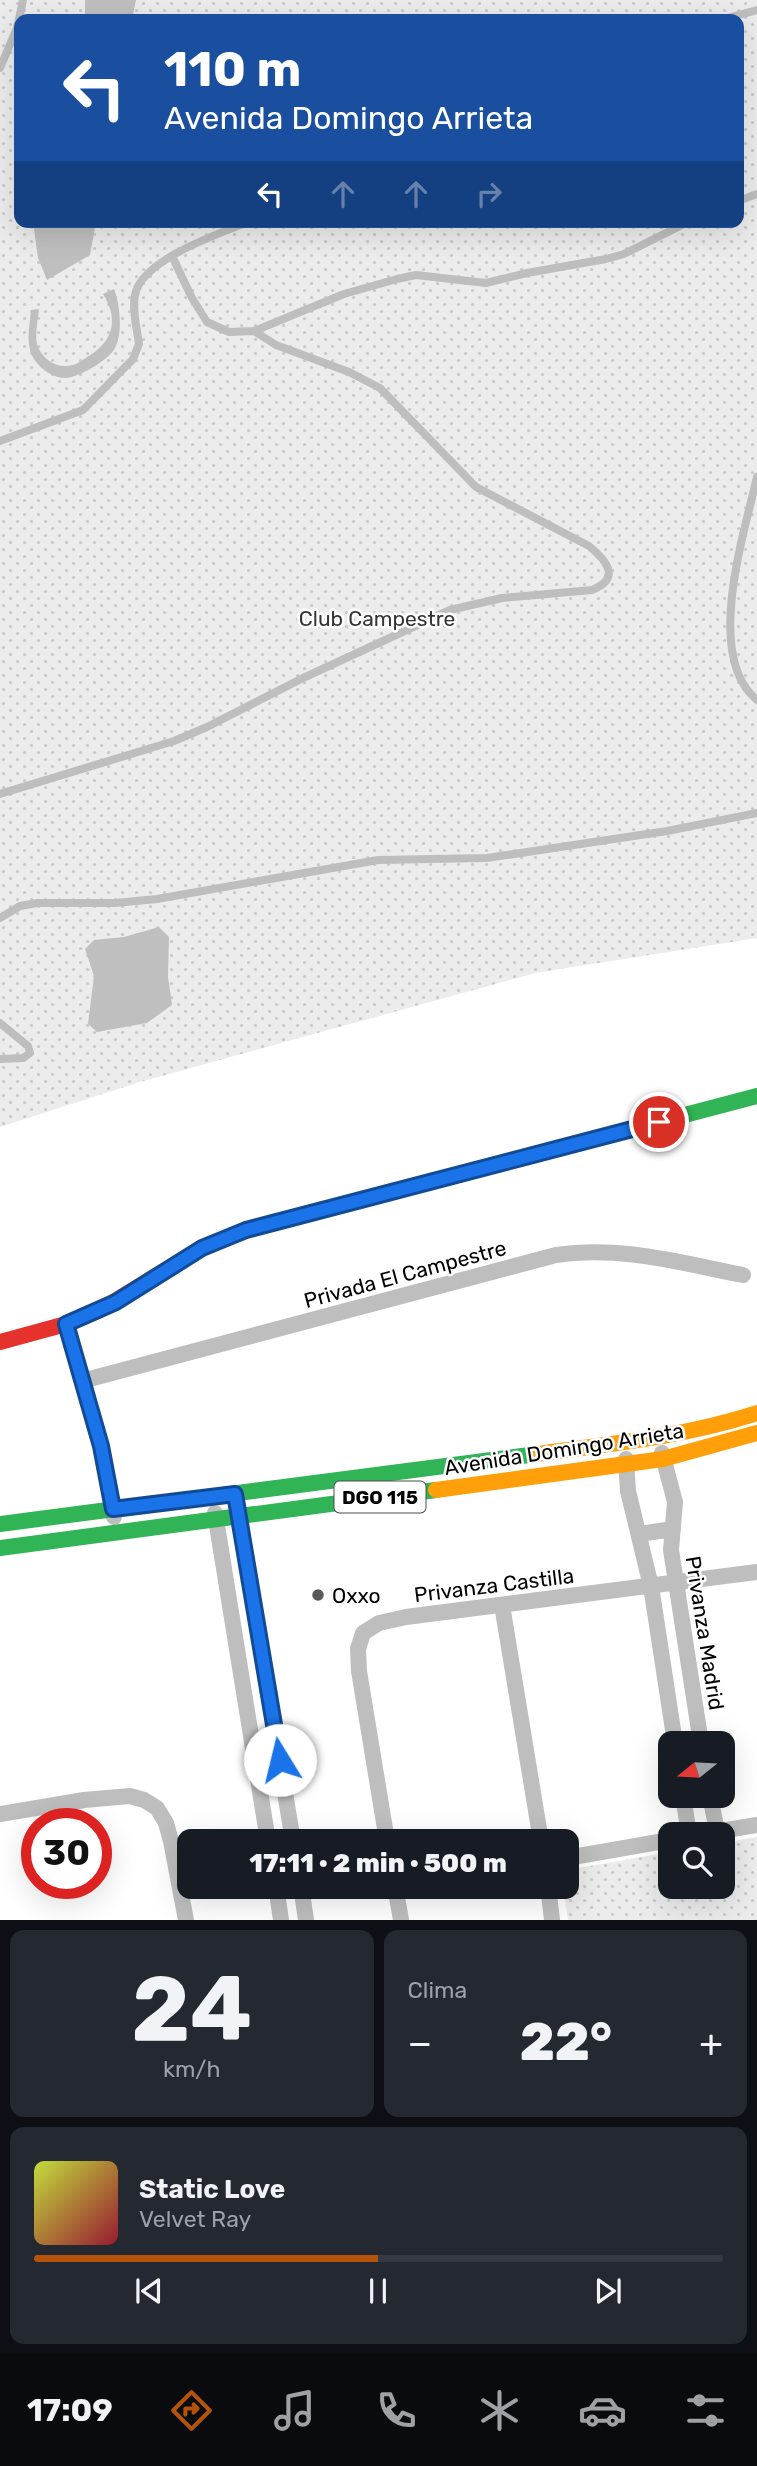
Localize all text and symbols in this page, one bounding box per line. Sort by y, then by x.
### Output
text: 110 m [164,40,301,98]
icon: left [49,42,140,133]
text: Avenida Domingo Arrieta [164,99,533,137]
icon: left [251,175,289,213]
icon: ahead [324,175,362,213]
icon: ahead [397,175,435,213]
icon: right [470,175,508,213]
park label: Club Campestre [299,606,455,631]
pin [629,1092,689,1152]
icon: arrive [640,1103,678,1141]
street label: Privada El Campestre [301,1235,509,1313]
street label: Avenida Domingo Arrieta [442,1418,686,1480]
road number: DGO 115 [334,1482,426,1512]
street label: Privanza Madrid [680,1554,730,1712]
street label: Privanza Castilla [413,1563,575,1607]
place label: Oxxo [332,1583,381,1608]
marker: Oxxo [310,1587,326,1603]
position arrow [243,1723,317,1797]
north arrow [658,1731,735,1808]
map controls [658,1731,735,1899]
speed limit sign: 30 [21,1808,112,1899]
button: search [658,1822,735,1899]
text: 17:11 · 2 min · 500 m [249,1848,507,1879]
text: 24 [131,1955,252,2063]
text: Clima [408,1976,467,2004]
text: 22° [520,2011,612,2073]
text: − [408,2020,432,2066]
text: + [699,2020,723,2066]
text: km/h [163,2055,220,2083]
text: Static Love [139,2174,285,2205]
text: Velvet Ray [139,2205,251,2233]
icon: previous [130,2272,168,2310]
icon: pause [359,2272,397,2310]
icon: next [589,2272,627,2310]
icon: directions [167,2386,216,2435]
icon: music [270,2386,319,2435]
icon: phone [372,2386,421,2435]
icon: climate [475,2386,524,2435]
icon: car [578,2386,627,2435]
icon: filters [681,2386,730,2435]
text: 17:09 [27,2391,113,2429]

